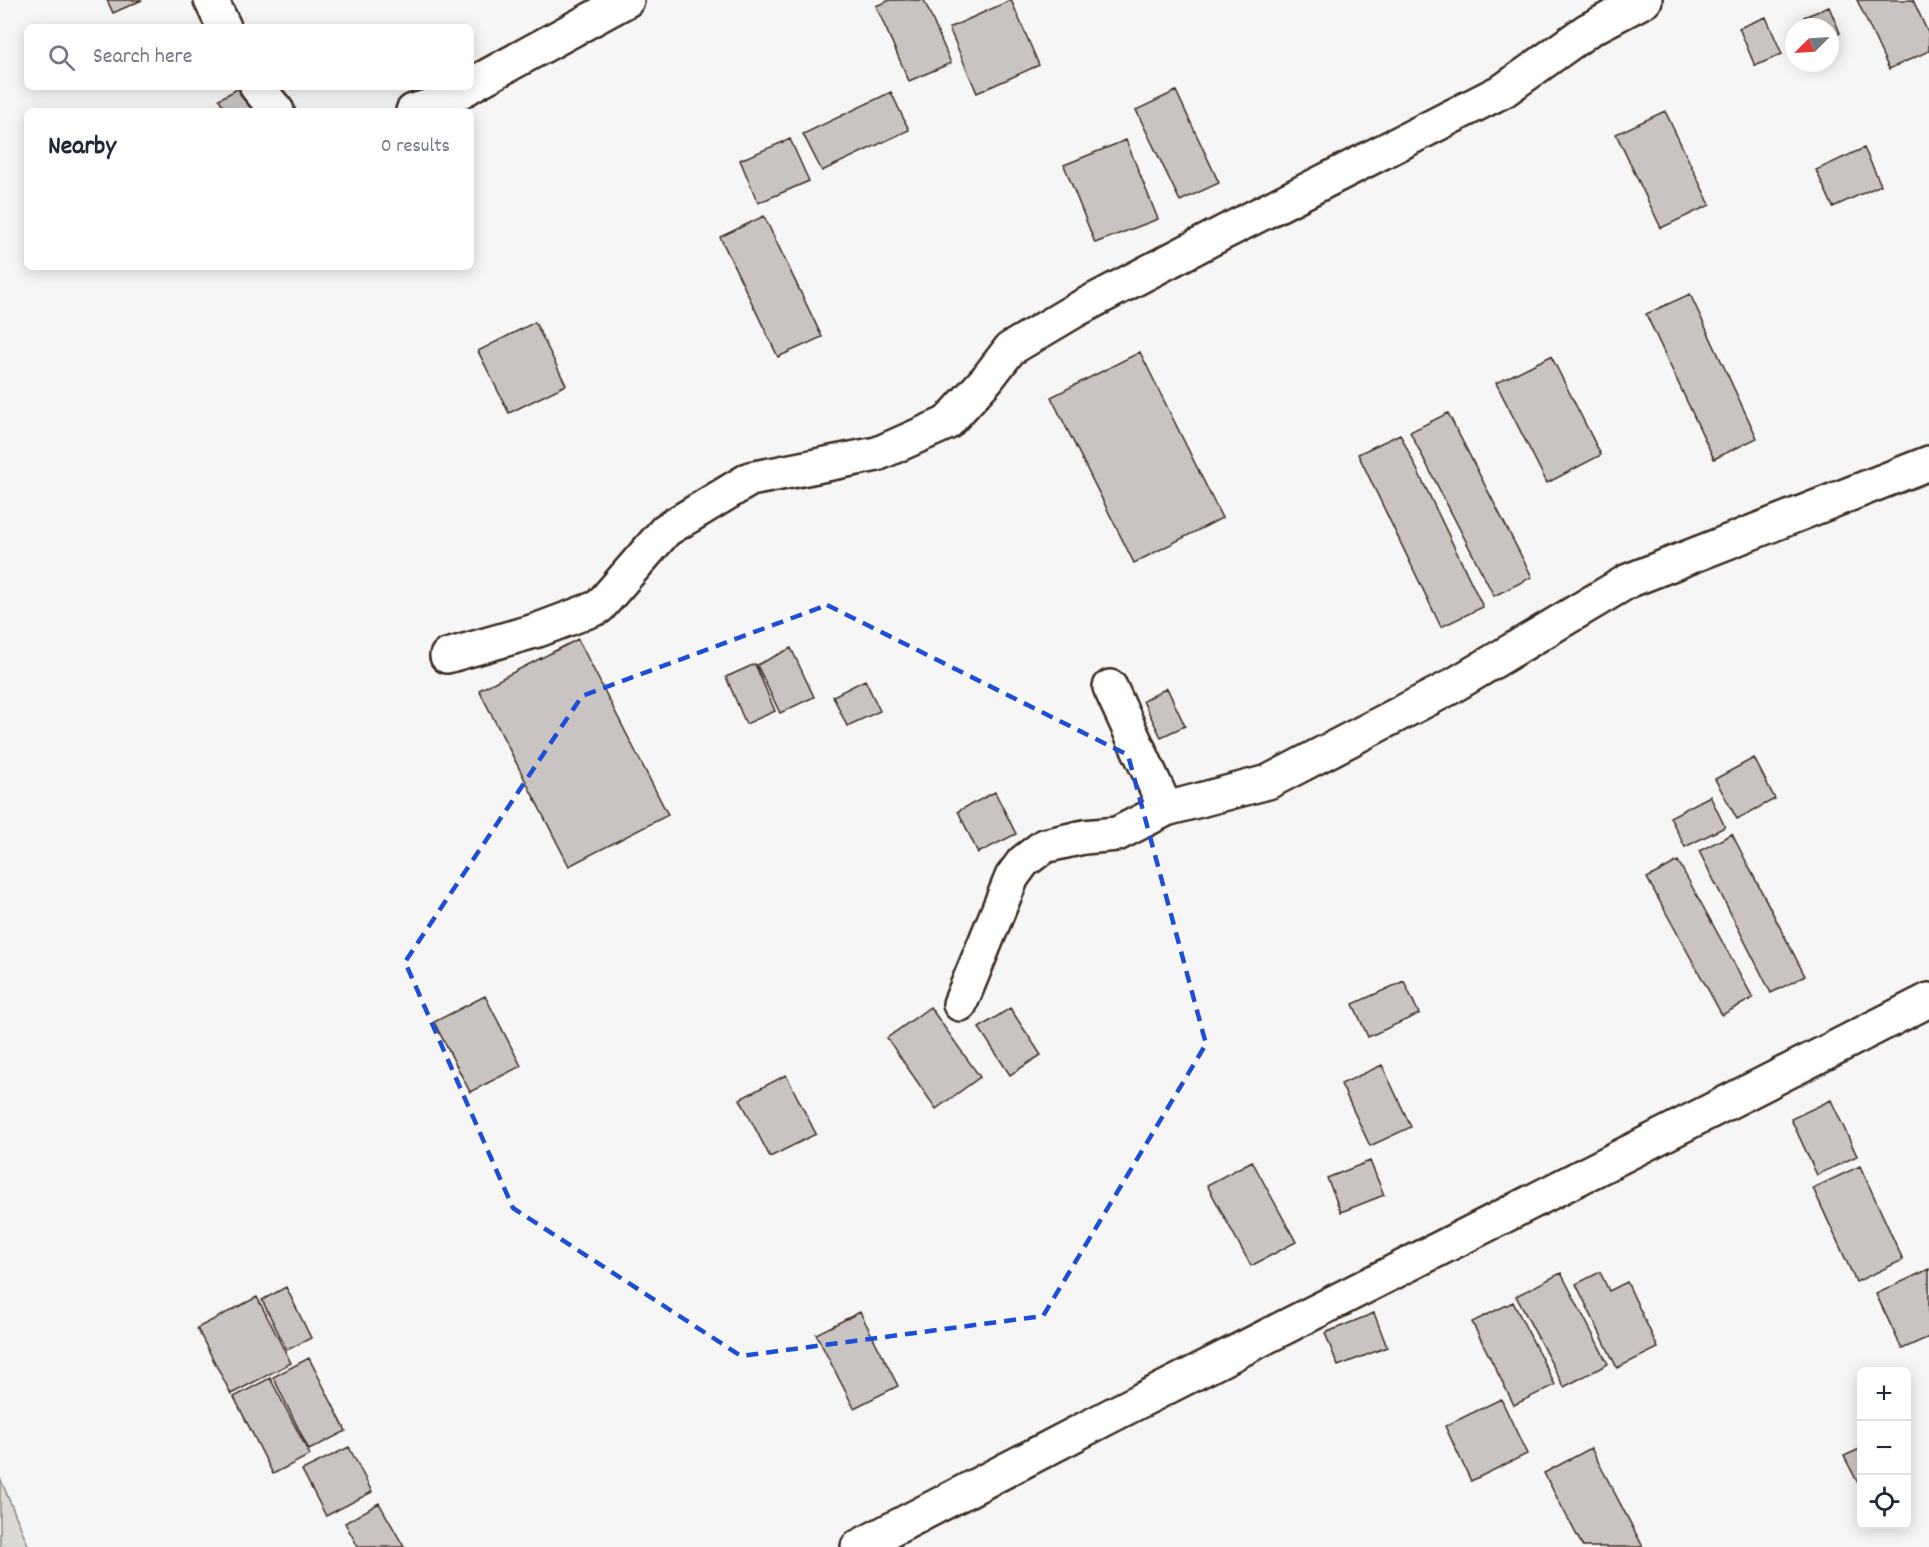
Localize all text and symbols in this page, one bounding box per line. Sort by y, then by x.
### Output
north arrow [1785,18,1839,72]
search box [24,24,474,90]
icon: search [45,41,78,74]
text: Search here [93,42,192,73]
text: Nearby [48,129,116,166]
text: 0 results [381,133,450,161]
map controls [1857,1367,1911,1529]
button: + [1857,1367,1911,1421]
button: − [1857,1421,1911,1475]
button: locate [1857,1475,1911,1529]

